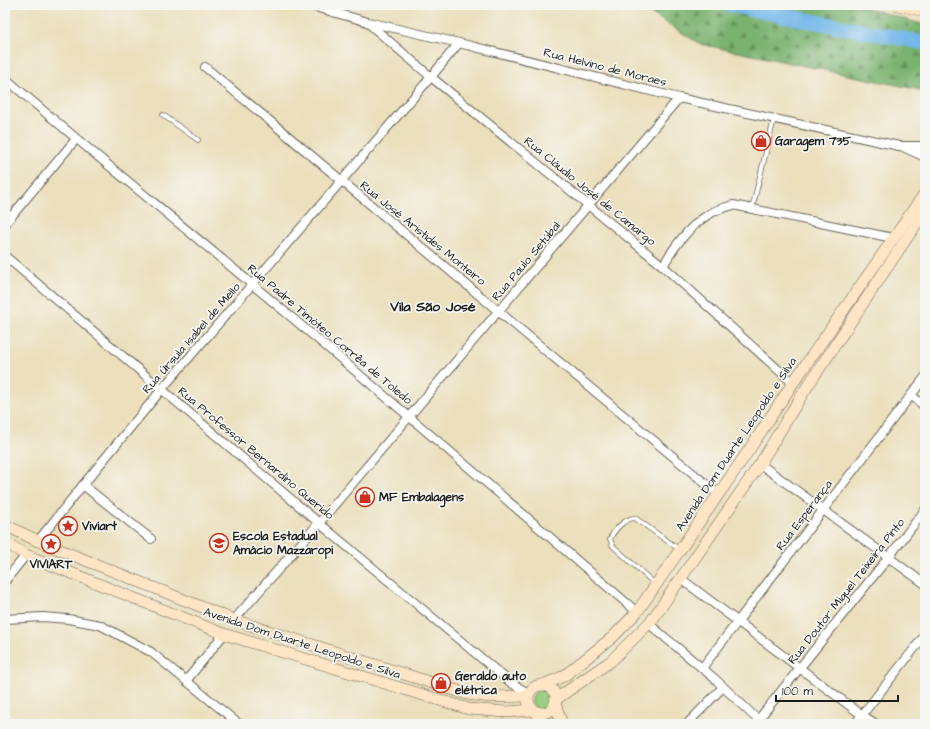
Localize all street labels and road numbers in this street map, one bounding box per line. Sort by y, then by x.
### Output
street label: Rua Helvino de Moraes [542,44,668,91]
street label: Rua Cláudio José de Camargo [520,133,659,251]
street label: Rua José Aristides Monteiro [356,177,489,290]
street label: Rua Paulo Setúbal [488,218,565,305]
street label: Rua Padre Timóteo Corrêa de Toledo [244,260,416,409]
street label: Rua Úrsula Isabel de Mello [138,279,245,398]
street label: Avenida Dom Duarte Leopoldo e Silva [672,354,801,535]
street label: Rua Professor Bernardino Querido [174,383,337,524]
street label: Rua Esperança [772,477,837,554]
street label: Rua Doutor Miguel Teixeira Pinto [784,515,910,668]
street label: Avenida Dom Duarte Leopoldo e Silva [201,604,403,683]

